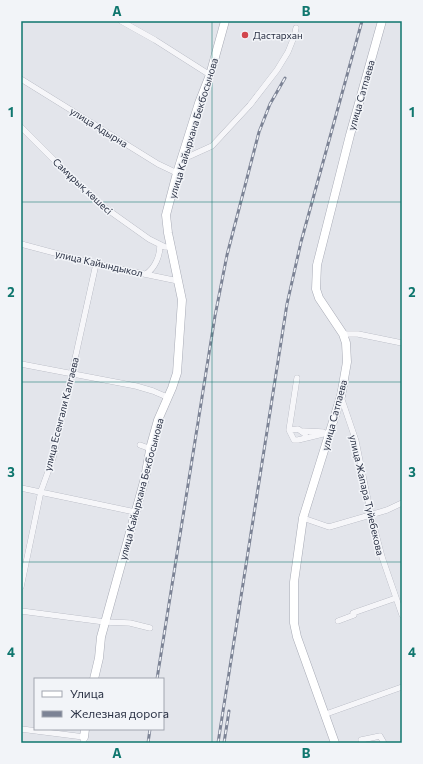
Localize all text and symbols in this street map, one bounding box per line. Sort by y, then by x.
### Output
text: A [112,3,122,19]
text: B [302,3,311,19]
place label: Дастархан [253,29,303,41]
marker: Дастархан [240,30,250,40]
street label: улица Кайырхана Бекбосынова [166,56,220,200]
street label: улица Сатпаева [345,58,377,132]
text: 1 [8,104,14,120]
street label: улица Адырна [68,104,130,150]
text: 1 [409,104,415,120]
street label: Самұрық көшесі [51,155,115,217]
street label: улица Кайындыкол [54,247,144,279]
text: 2 [7,284,15,300]
text: 2 [408,284,416,300]
street label: улица Есенгали Калгаева [41,356,81,472]
street label: улица Сатпаева [319,378,349,452]
street label: улица Кайырхана Бекбосынова [116,417,166,561]
street label: улица Жапара Туйебекова [347,433,387,557]
text: 3 [7,464,15,480]
text: 3 [408,464,416,480]
text: 4 [7,644,15,660]
text: 4 [408,644,416,660]
legend [34,678,164,730]
text: Улица [70,686,104,700]
text: Железная дорога [70,706,169,720]
text: A [112,745,122,761]
text: B [302,745,311,761]

